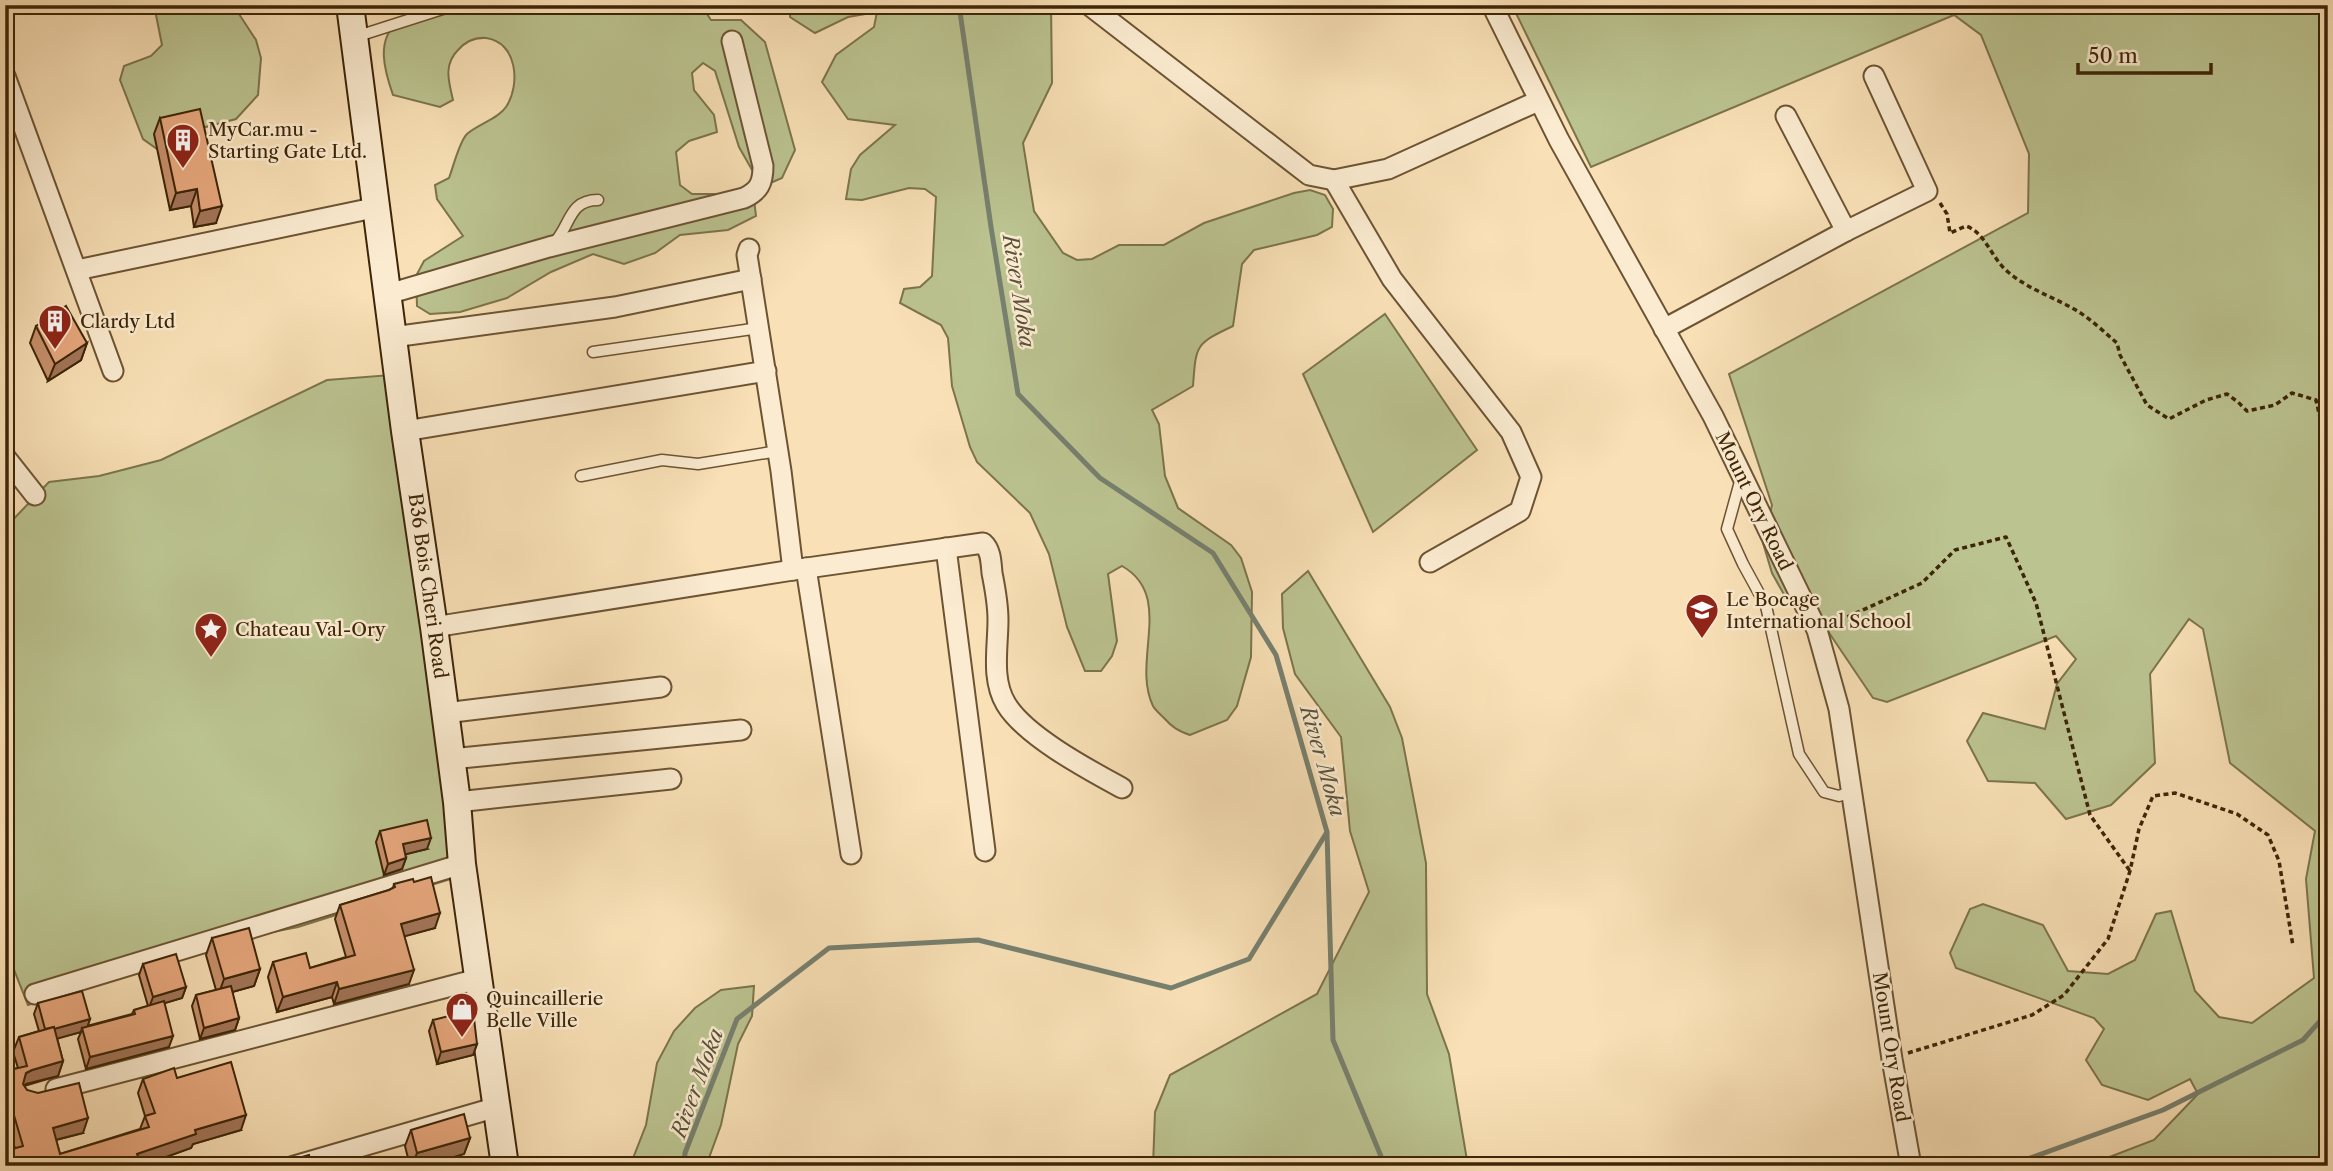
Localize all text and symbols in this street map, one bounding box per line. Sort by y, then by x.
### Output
scale bar [2078,32,2210,76]
text: 50 m [2088,43,2138,68]
place label: MyCar.mu - Starting Gate Ltd. [208,118,367,163]
building icon: MyCar.mu - Starting Gate Ltd. [164,121,202,170]
water label: River Moka [997,231,1040,350]
building icon: Clardy Ltd [36,302,74,351]
place label: Clardy Ltd [80,310,176,333]
street label: Mount Ory Road [1710,428,1798,575]
street label: B36 Bois Cheri Road [404,492,452,681]
place label: Le Bocage International School [1726,588,1912,633]
school or university icon: Le Bocage International School [1683,591,1721,640]
place icon: Chateau Val-Ory [192,610,230,659]
place label: Chateau Val-Ory [235,618,386,641]
water label: River Moka [1295,701,1351,820]
street label: Mount Ory Road [1868,970,1914,1124]
place label: Quincaillerie Belle Ville [486,987,603,1032]
shop icon: Quincaillerie Belle Ville [443,990,481,1039]
water label: River Moka [665,1025,728,1143]

